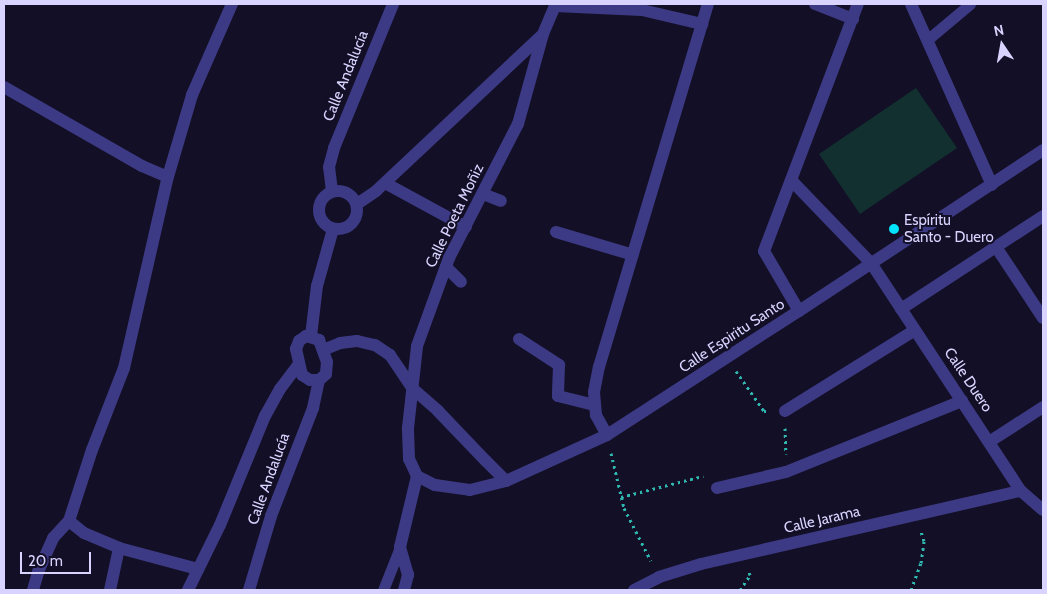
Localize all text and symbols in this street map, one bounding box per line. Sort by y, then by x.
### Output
north arrow [977,20,1027,70]
text: N [992,20,1006,40]
street label: Calle Andalucía [320,28,372,124]
street label: Calle Poeta Moñiz [422,161,488,271]
place label: Espíritu Santo - Duero [904,211,994,246]
marker: Espíritu Santo - Duero [888,223,900,235]
street label: Calle Espiritu Santo [676,295,788,377]
street label: Calle Duero [940,344,996,416]
street label: Calle Andalucía [244,431,294,527]
street label: Calle Jarama [782,503,862,537]
scale bar [22,542,94,574]
text: 20 m [28,552,63,570]

